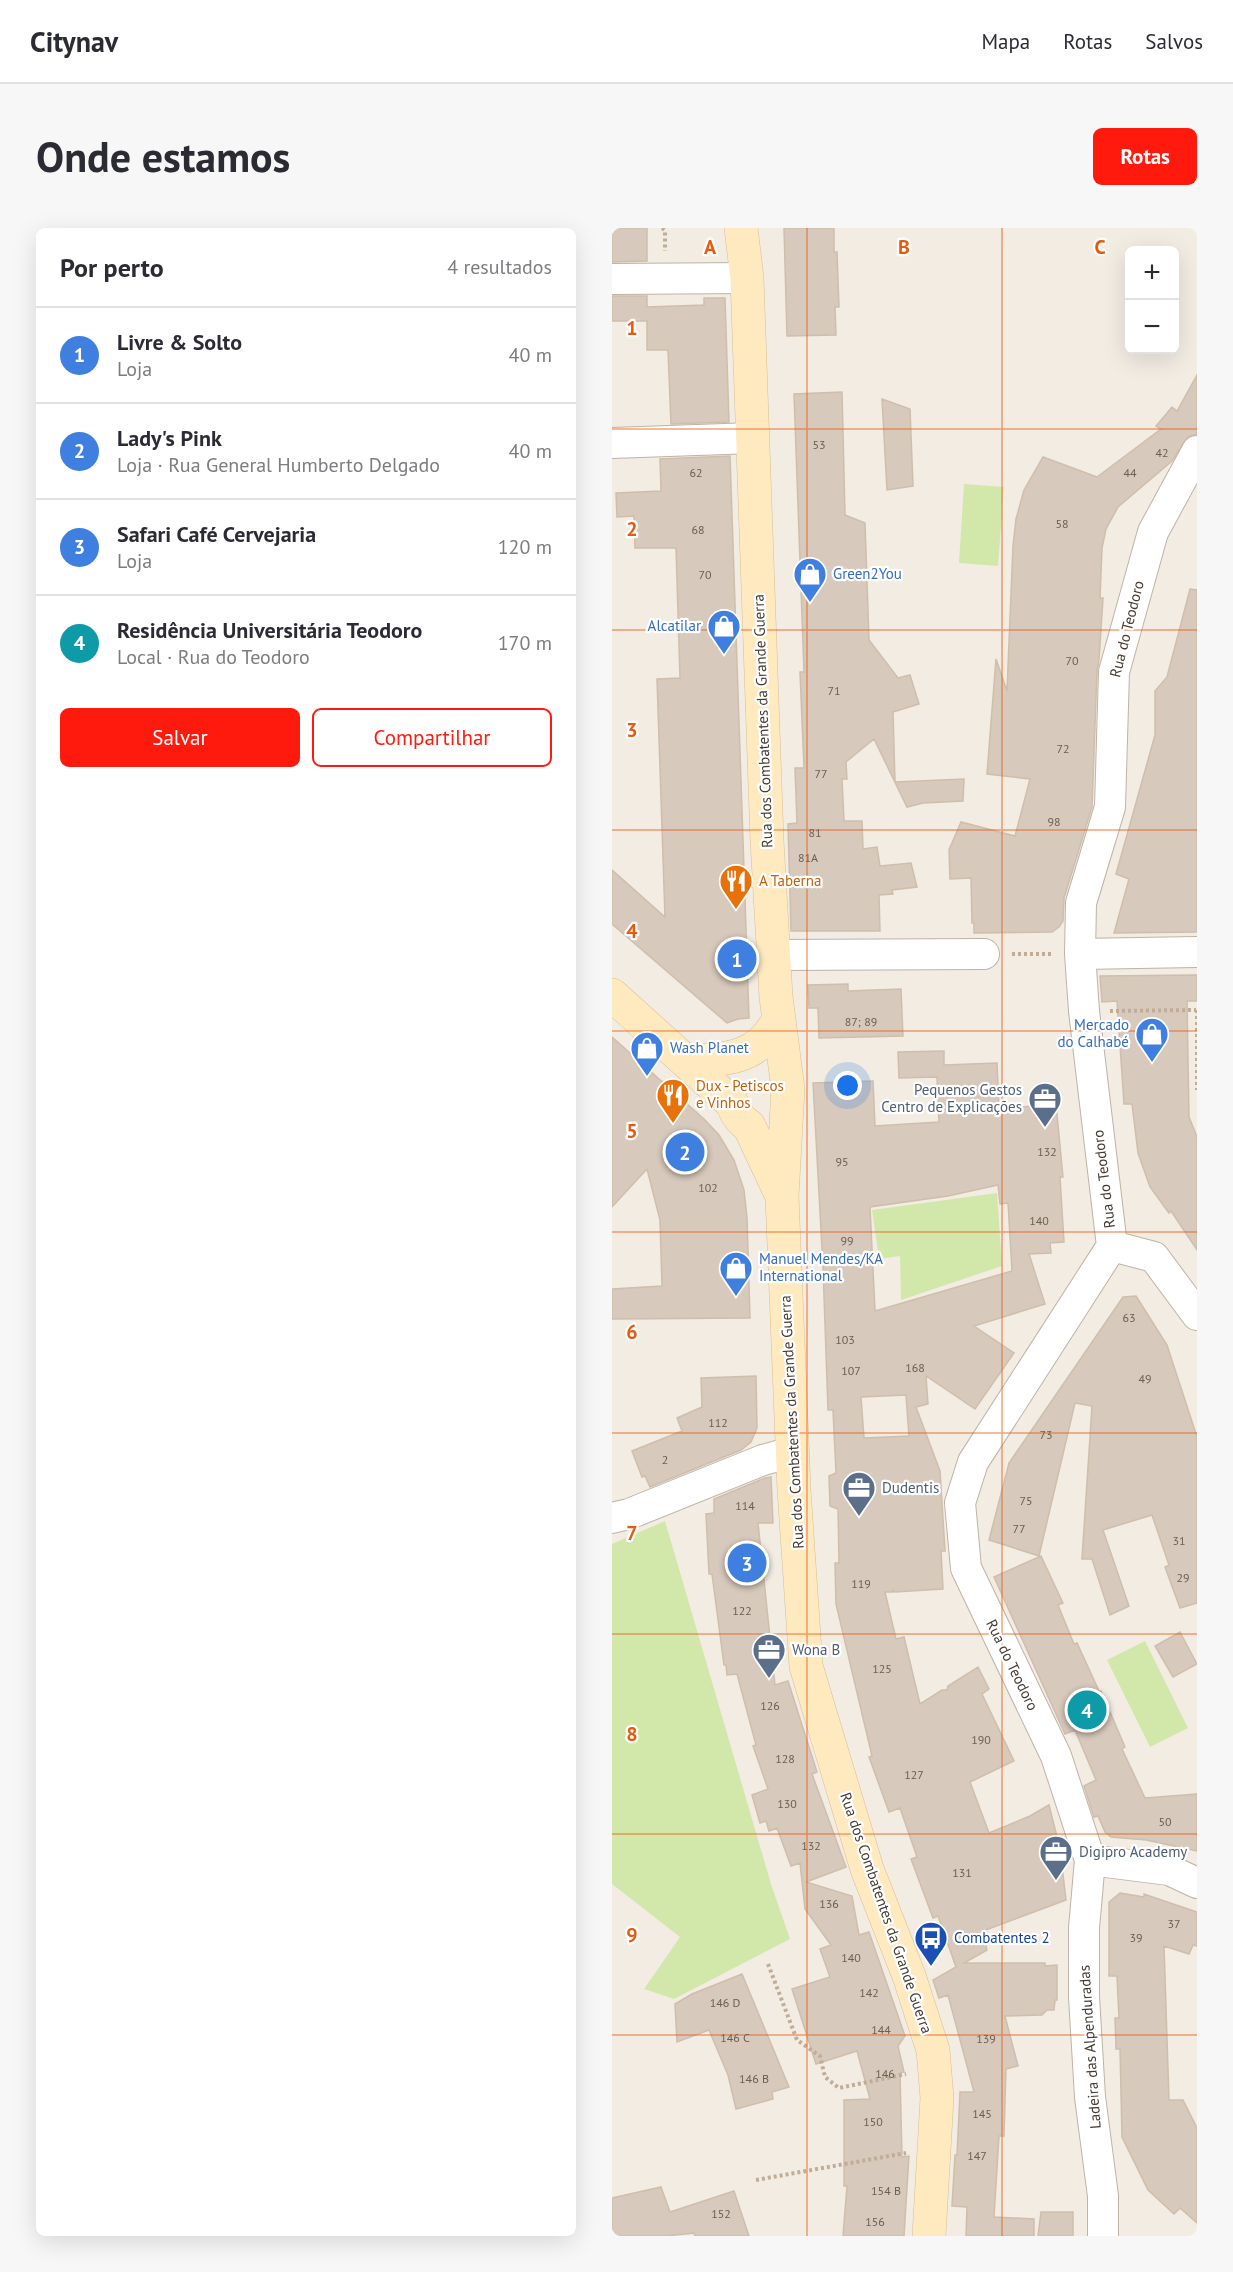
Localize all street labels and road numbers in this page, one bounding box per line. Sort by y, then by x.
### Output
street label: Rua do Teodoro [1105,578,1148,679]
street label: Rua dos Combatentes da Grande Guerra [749,594,776,848]
street label: Rua do Teodoro [1088,1129,1119,1229]
street label: Rua dos Combatentes da Grande Guerra [775,1295,808,1549]
street label: Rua do Teodoro [982,1616,1043,1713]
street label: Rua dos Combatentes da Grande Guerra [836,1790,937,2036]
street label: Ladeira das Alpenduradas [1074,1965,1105,2130]

